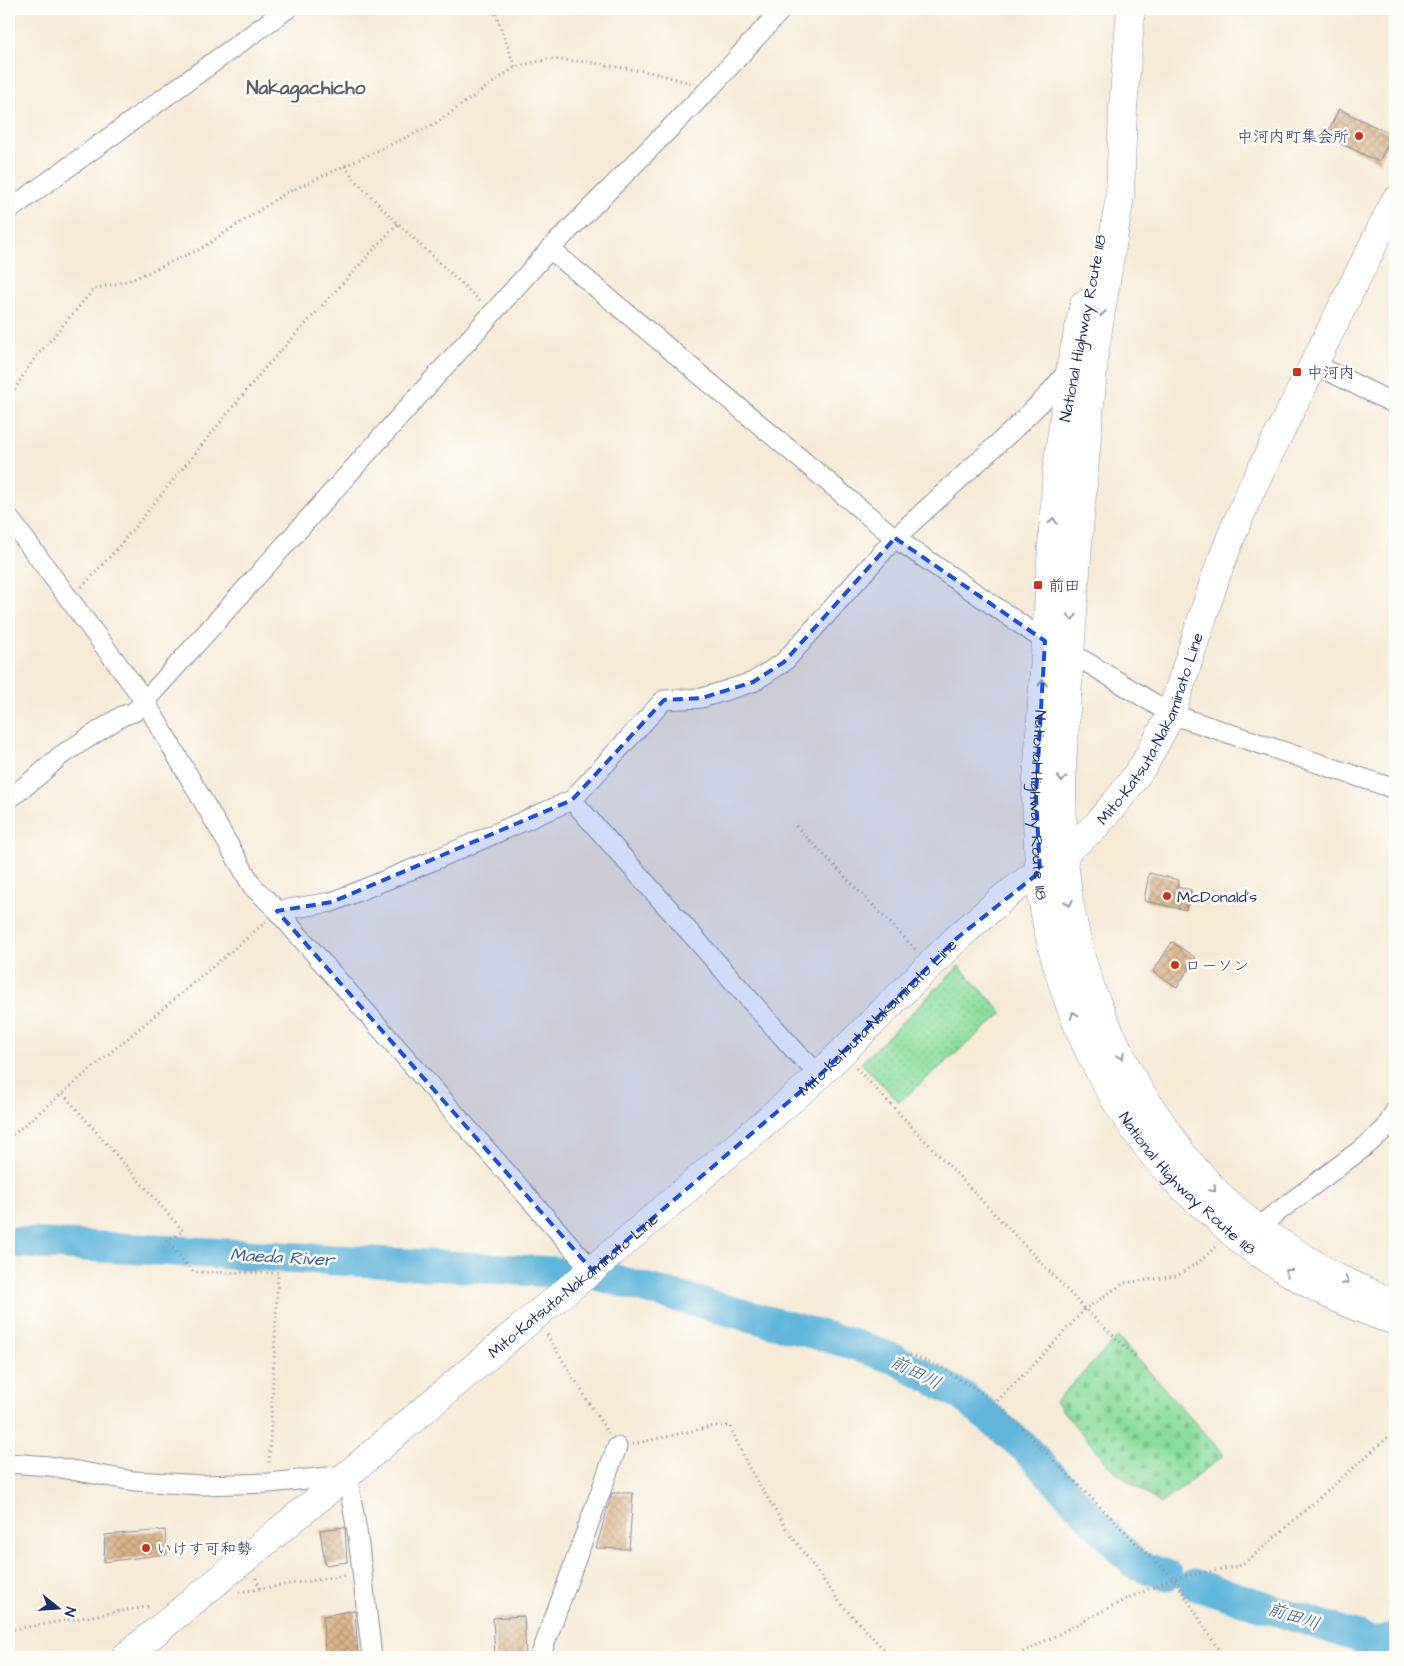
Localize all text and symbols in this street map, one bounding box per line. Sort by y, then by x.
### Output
district label: Nakagachicho [247,75,366,103]
place label: 中河内町集会所 [1237,126,1349,148]
marker: 中河内町集会所 [1353,130,1365,142]
street label: National Highway Route 118 [1054,233,1113,424]
one-way arrow [1096,308,1106,317]
place label: 中河内 [1307,362,1355,384]
marker: 中河内 [1291,366,1303,378]
one-way arrow [1048,517,1059,525]
place label: 前田 [1048,575,1080,597]
marker: 前田 [1032,579,1044,591]
one-way arrow [1067,613,1078,621]
street label: Mito-Katsuta-Nakaminato Line [1092,629,1209,829]
one-way arrow [1037,679,1048,687]
street label: National Highway Route 118 [1023,709,1052,901]
one-way arrow [1056,775,1067,783]
place label: McDonald's [1177,886,1257,908]
marker: McDonald's [1161,890,1173,902]
one-way arrow [1064,898,1074,907]
street label: Mito-Katsuta-Nakaminato Line [794,934,962,1101]
place label: ローソン [1185,955,1249,977]
marker: ローソン [1169,959,1181,971]
one-way arrow [1070,1011,1080,1019]
one-way arrow [1115,1051,1125,1060]
street label: National Highway Route 118 [1114,1108,1260,1260]
one-way arrow [1207,1183,1216,1192]
street label: Mito-Katsuta-Nakaminato Line [484,1208,663,1363]
water label: Maeda River [229,1242,337,1273]
one-way arrow [1284,1269,1294,1278]
one-way arrow [1340,1275,1349,1285]
water label: 前田川 [886,1349,946,1396]
place label: いけす可和勢 [156,1538,252,1560]
marker: いけす可和勢 [140,1542,152,1554]
north arrow [32,1584,82,1634]
water label: 前田川 [1264,1596,1323,1637]
text: N [59,1604,80,1619]

